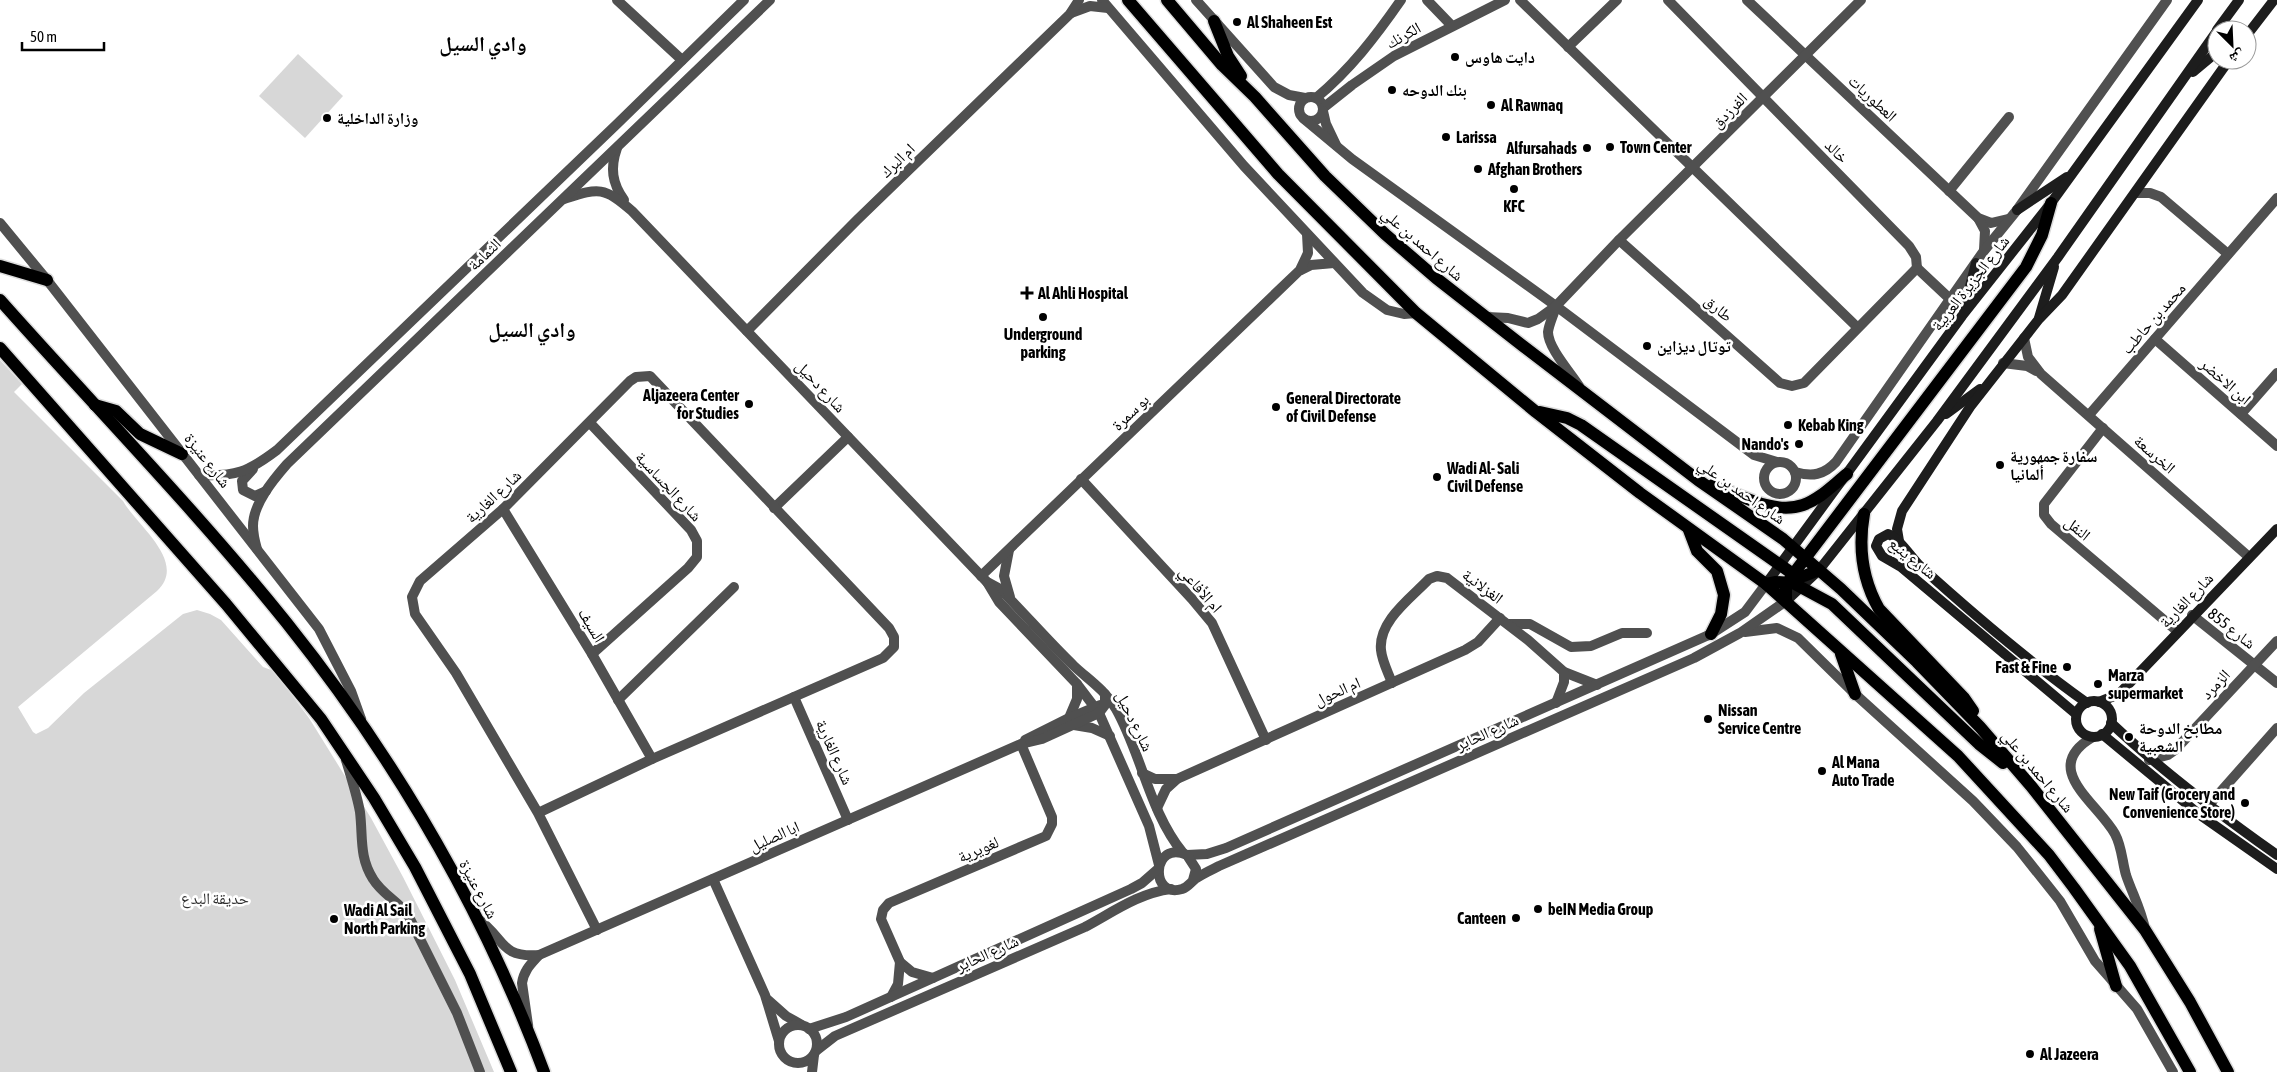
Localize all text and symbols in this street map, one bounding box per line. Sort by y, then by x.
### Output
place label: Al Shaheen Est [1246,13,1333,31]
marker: Al Shaheen Est [1231,16,1243,28]
street label: الكرنك [1382,18,1424,53]
scale bar [22,20,105,52]
north arrow [2207,20,2257,70]
text: 50 m [30,28,57,45]
district label: وادي السيل [439,31,527,60]
text: ش [2227,46,2247,67]
place label: دايت هاوس [1465,48,1535,67]
marker: دايت هاوس [1449,51,1461,63]
street label: العطوريات [1844,71,1901,126]
place label: بنك الدوحه [1402,81,1467,100]
marker: بنك الدوحه [1386,84,1398,96]
street label: الفرزدق [1707,88,1752,133]
place label: Al Rawnaq [1500,96,1563,114]
marker: Al Rawnaq [1485,99,1497,111]
place label: وزارة الداخلية [337,109,418,127]
marker: وزارة الداخلية [321,112,333,124]
place label: Larissa [1456,128,1497,146]
marker: Larissa [1440,131,1452,143]
street label: خالد [1822,136,1852,166]
place label: Town Center [1620,138,1692,156]
street label: ام البرك [876,139,919,182]
place label: Alfursahads [1506,139,1577,157]
marker: Town Center [1604,141,1616,153]
marker: Alfursahads [1581,142,1593,154]
place label: Afghan Brothers [1487,160,1582,178]
marker: Afghan Brothers [1472,163,1484,175]
marker: KFC [1508,183,1520,195]
place label: KFC [1503,197,1526,215]
street label: شارع احمد بن علي [1376,204,1467,287]
street label: شارع الجزيرة العربية [1927,232,2014,335]
street label: الثمامة [464,234,504,274]
street label: محمد بن حاطب [2117,279,2190,358]
place label: Al Ahli Hospital [1037,284,1129,302]
marker: Al Ahli Hospital [1020,286,1034,300]
street label: طارق [1700,291,1737,327]
marker: Underground parking [1037,311,1049,323]
district label: وادي السيل [488,317,576,346]
place label: Underground parking [1004,325,1083,361]
place label: توتال ديزاين [1657,337,1731,356]
marker: توتال ديزاين [1641,340,1653,352]
street label: ابن الاخضر [2195,354,2255,409]
street label: شارع دحيل [791,356,850,417]
place label: Aljazeera Center for Studies [642,386,739,422]
place label: General Directorate of Civil Defense [1286,389,1401,425]
street label: بو سمرة [1108,390,1153,435]
marker: Aljazeera Center for Studies [743,398,755,410]
marker: General Directorate of Civil Defense [1270,401,1282,413]
place label: Kebab King [1798,416,1864,434]
marker: Kebab King [1782,419,1794,431]
street label: شارع عنيزة [180,429,235,492]
street label: الخرسعة [2130,431,2179,478]
place label: Nando's [1742,435,1789,453]
marker: Nando's [1793,438,1805,450]
street label: شارع الجساسية [631,447,706,526]
place label: سفارة جمهورية ألمانيا [2010,447,2098,483]
street label: شارع احمد بن علي [1693,454,1789,531]
place label: Wadi Al- Sali Civil Defense [1446,459,1523,495]
marker: سفارة جمهورية ألمانيا [1994,459,2006,471]
street label: شارع الغارية [461,466,526,528]
marker: Wadi Al- Sali Civil Defense [1431,471,1443,483]
street label: النفل [2060,512,2094,545]
street label: شارع ينبع [1885,534,1940,584]
street label: ام الأفاعي [1173,562,1226,619]
street label: الغزلانية [1459,565,1507,608]
street label: شارع الغارية [2155,569,2218,633]
street label: شارع 855 [2203,604,2259,654]
street label: السيف [575,605,609,645]
place label: Fast & Fine [1995,658,2057,676]
marker: Fast & Fine [2061,661,2073,673]
street label: الزمرد [2197,665,2234,703]
place label: Marza supermarket [2108,666,2184,702]
street label: ام الحول [1311,673,1364,711]
marker: Marza supermarket [2092,678,2104,690]
street label: شارع دحيل [1111,688,1157,755]
place label: Nissan Service Centre [1718,701,1801,737]
street label: شارع الحاير [1452,710,1522,756]
marker: Nissan Service Centre [1702,713,1714,725]
street label: شارع الغارية [811,717,857,788]
place label: مطابخ الدوحة الشعبية [2139,719,2222,756]
street label: شارع احمد بن علي [1995,726,2078,818]
marker: مطابخ الدوحة الشعبية [2123,731,2135,743]
place label: Al Mana Auto Trade [1831,753,1894,789]
marker: Al Mana Auto Trade [1816,765,1828,777]
place label: New Taif (Grocery and Convenience Store) [2109,785,2235,821]
marker: New Taif (Grocery and Convenience Store) [2239,797,2251,809]
street label: ابا الصليل [746,817,803,857]
street label: لغويرية [955,832,1001,866]
street label: شارع عنيزة [454,856,502,922]
park label: حديقة البدع [181,889,249,909]
place label: beIN Media Group [1548,900,1654,918]
place label: Wadi Al Sail North Parking [343,901,425,937]
marker: beIN Media Group [1532,903,1544,915]
place label: Canteen [1457,909,1506,927]
marker: Canteen [1510,912,1522,924]
marker: Wadi Al Sail North Parking [328,913,340,925]
street label: شارع الحاير [952,931,1022,977]
place label: Al Jazeera [2039,1045,2099,1063]
marker: Al Jazeera [2024,1048,2036,1060]

